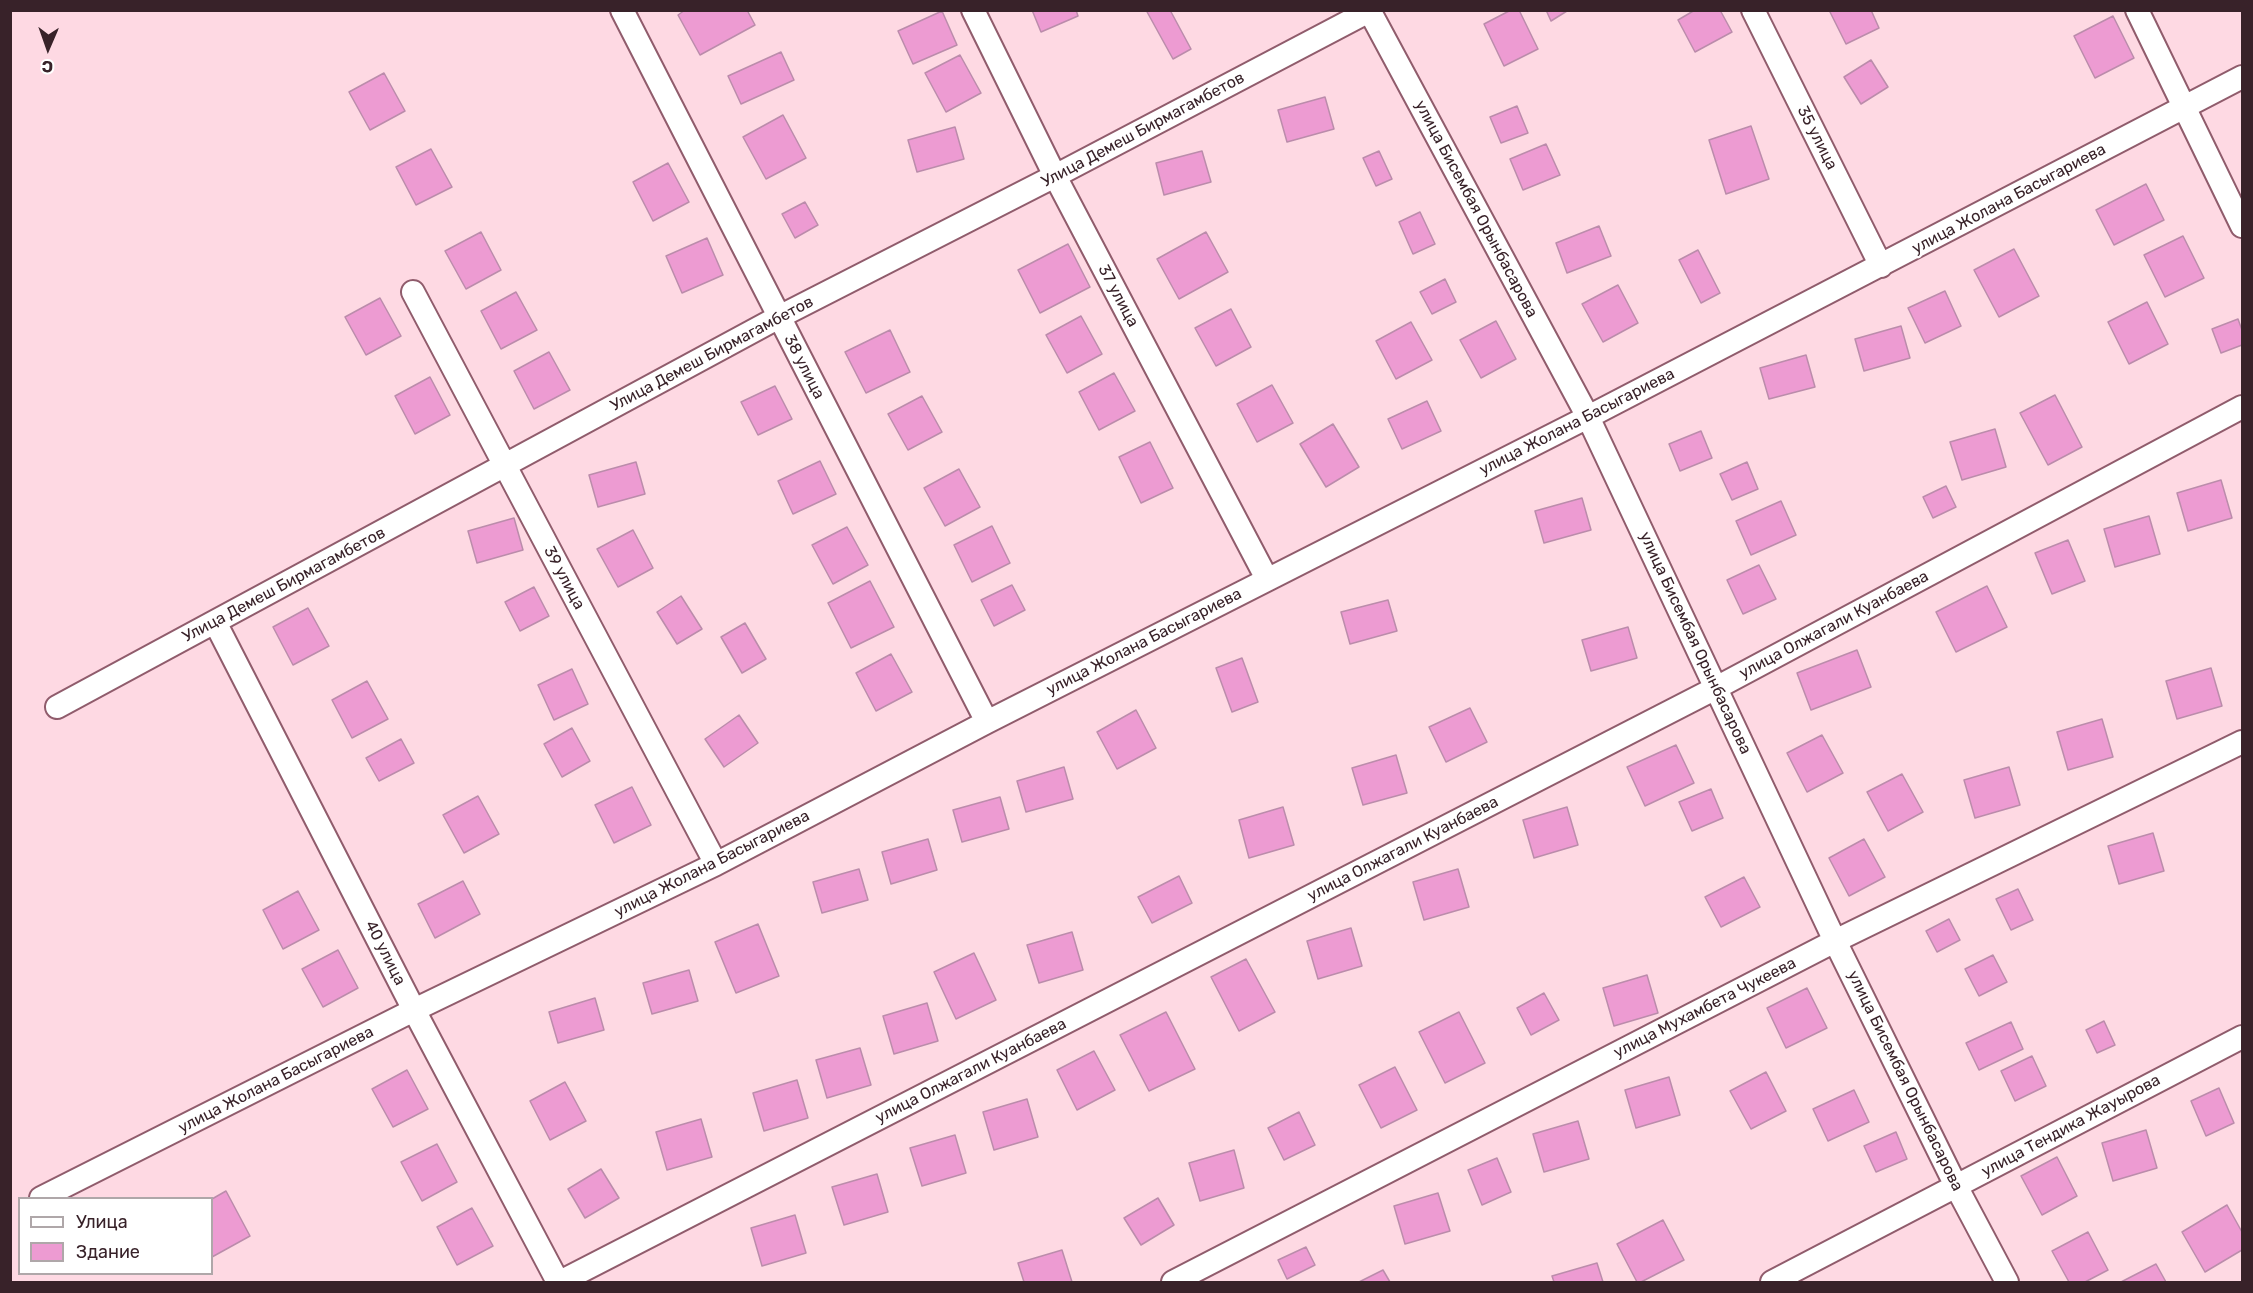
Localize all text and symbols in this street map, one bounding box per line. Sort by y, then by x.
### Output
north arrow [18,18,78,78]
text: С [41,57,53,76]
street label: Улица Демеш Бирмагамбетов [1038,68,1248,192]
street label: улица Бисембая Орынбасарова [1410,97,1542,321]
street label: 35 улица [1793,103,1841,173]
street label: улица Жолана Басыгариева [1909,140,2109,258]
street label: 37 улица [1094,262,1142,330]
street label: Улица Демеш Бирмагамбетов [607,292,817,416]
street label: 38 улица [780,332,828,402]
street label: улица Жолана Басыгариева [1476,364,1678,480]
street label: Улица Демеш Бирмагамбетов [179,523,389,647]
street label: улица Бисембая Орынбасарова [1635,529,1755,757]
street label: 39 улица [539,543,589,613]
street label: улица Олжагали Куанбаева [1736,567,1932,683]
street label: улица Жолана Басыгариева [1043,584,1245,700]
street label: улица Олжагали Куанбаева [1304,792,1502,906]
street label: улица Жолана Басыгариева [611,806,813,922]
street label: 40 улица [361,917,409,989]
street label: улица Мухамбета Чукеева [1611,954,1799,1062]
street label: улица Бисембая Орынбасарова [1843,968,1967,1194]
street label: улица Олжагали Куанбаева [872,1014,1070,1128]
street label: улица Жолана Басыгариева [175,1022,377,1138]
street label: улица Тендика Жауырова [1978,1071,2164,1181]
legend [18,1197,213,1275]
text: Улица [76,1211,128,1233]
text: Здание [76,1241,140,1263]

